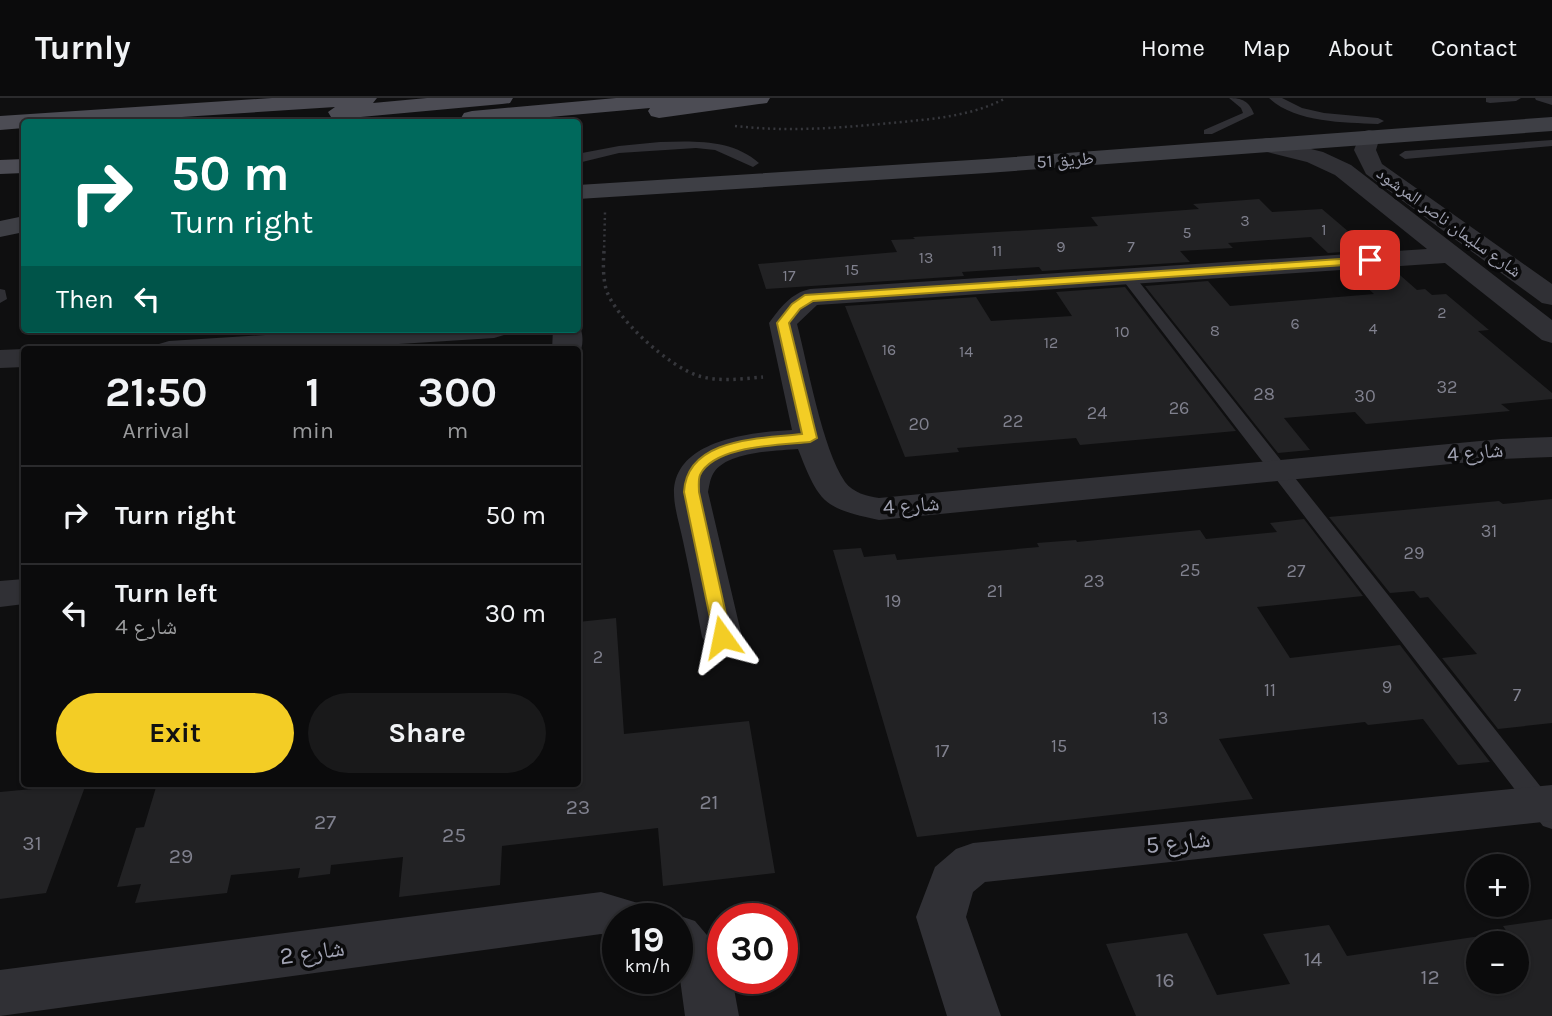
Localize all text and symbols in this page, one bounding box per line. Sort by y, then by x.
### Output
text: Turnly [35,29,131,67]
text: Home [1141,34,1205,62]
text: Map [1243,34,1290,62]
text: About [1328,34,1393,62]
text: Contact [1431,34,1517,62]
text: 50 m [171,145,289,202]
icon: right [56,147,147,238]
street label: طريق 51 [1036,147,1094,173]
street label: شارع سليمان ناصر المرشود [1372,162,1526,282]
text: Turn right [171,204,313,241]
house number: 3 [1240,211,1250,230]
house number: 1 [1321,220,1327,239]
house number: 5 [1182,223,1192,242]
pin [1340,230,1400,290]
house number: 9 [1056,237,1066,256]
house number: 7 [1127,237,1135,256]
house number: 11 [992,241,1002,260]
icon: arrive [1351,241,1389,279]
house number: 13 [919,248,933,267]
house number: 15 [845,260,859,279]
house number: 17 [783,266,796,285]
icon: left [128,280,166,318]
text: Then [56,284,114,315]
house number: 2 [1437,303,1447,322]
house number: 6 [1290,314,1300,333]
house number: 4 [1369,319,1378,338]
house number: 8 [1210,321,1220,340]
house number: 10 [1115,322,1129,341]
house number: 12 [1044,333,1058,352]
house number: 16 [882,340,896,359]
house number: 14 [959,342,973,361]
text: 21:50 [105,367,208,417]
text: 1 [305,367,320,417]
text: 300 [418,367,497,417]
house number: 32 [1436,376,1458,398]
house number: 28 [1253,383,1275,405]
house number: 30 [1354,385,1376,407]
house number: 26 [1169,397,1189,419]
house number: 24 [1087,402,1107,424]
house number: 22 [1003,410,1023,432]
house number: 20 [908,413,930,435]
text: Arrival [123,417,190,444]
text: min [292,417,334,444]
text: m [447,417,468,444]
street label: شارع 4 [1446,438,1504,467]
street label: شارع 4 [882,491,940,520]
icon: right [56,496,94,534]
text: Turn right [115,500,236,531]
text: 50 m [485,500,546,531]
house number: 31 [1481,520,1497,542]
house number: 29 [1404,542,1424,564]
house number: 25 [1180,559,1200,581]
house number: 27 [1287,560,1306,582]
house number: 23 [1083,570,1105,592]
text: Turn left [115,578,217,609]
house number: 21 [987,580,1003,602]
house number: 19 [885,590,901,612]
icon: left [56,594,94,632]
text: 30 m [485,598,546,629]
position arrow [685,600,759,674]
text: شارع 4 [115,613,177,640]
house number: 2 [593,646,603,668]
house number: 9 [1382,676,1392,698]
house number: 11 [1264,679,1276,701]
house number: 7 [1513,684,1522,706]
button: Exit [56,693,294,773]
button: Share [308,693,546,773]
house number: 13 [1152,707,1168,729]
house number: 15 [1051,735,1067,757]
house number: 17 [935,740,950,762]
house number: 21 [699,790,719,814]
house number: 23 [566,795,590,819]
house number: 27 [314,810,336,834]
house number: 25 [442,823,466,847]
street label: شارع 5 [1144,825,1212,860]
house number: 31 [22,831,42,855]
house number: 29 [169,844,193,868]
map controls [1466,854,1529,994]
button: + [1466,854,1529,917]
speed limit sign: 30 [707,903,798,994]
text: 19 [631,919,664,960]
button: − [1466,931,1529,994]
street label: شارع 2 [278,934,346,971]
house number: 14 [1304,947,1323,971]
text: km/h [625,955,670,977]
house number: 12 [1420,965,1440,989]
house number: 16 [1156,968,1174,992]

